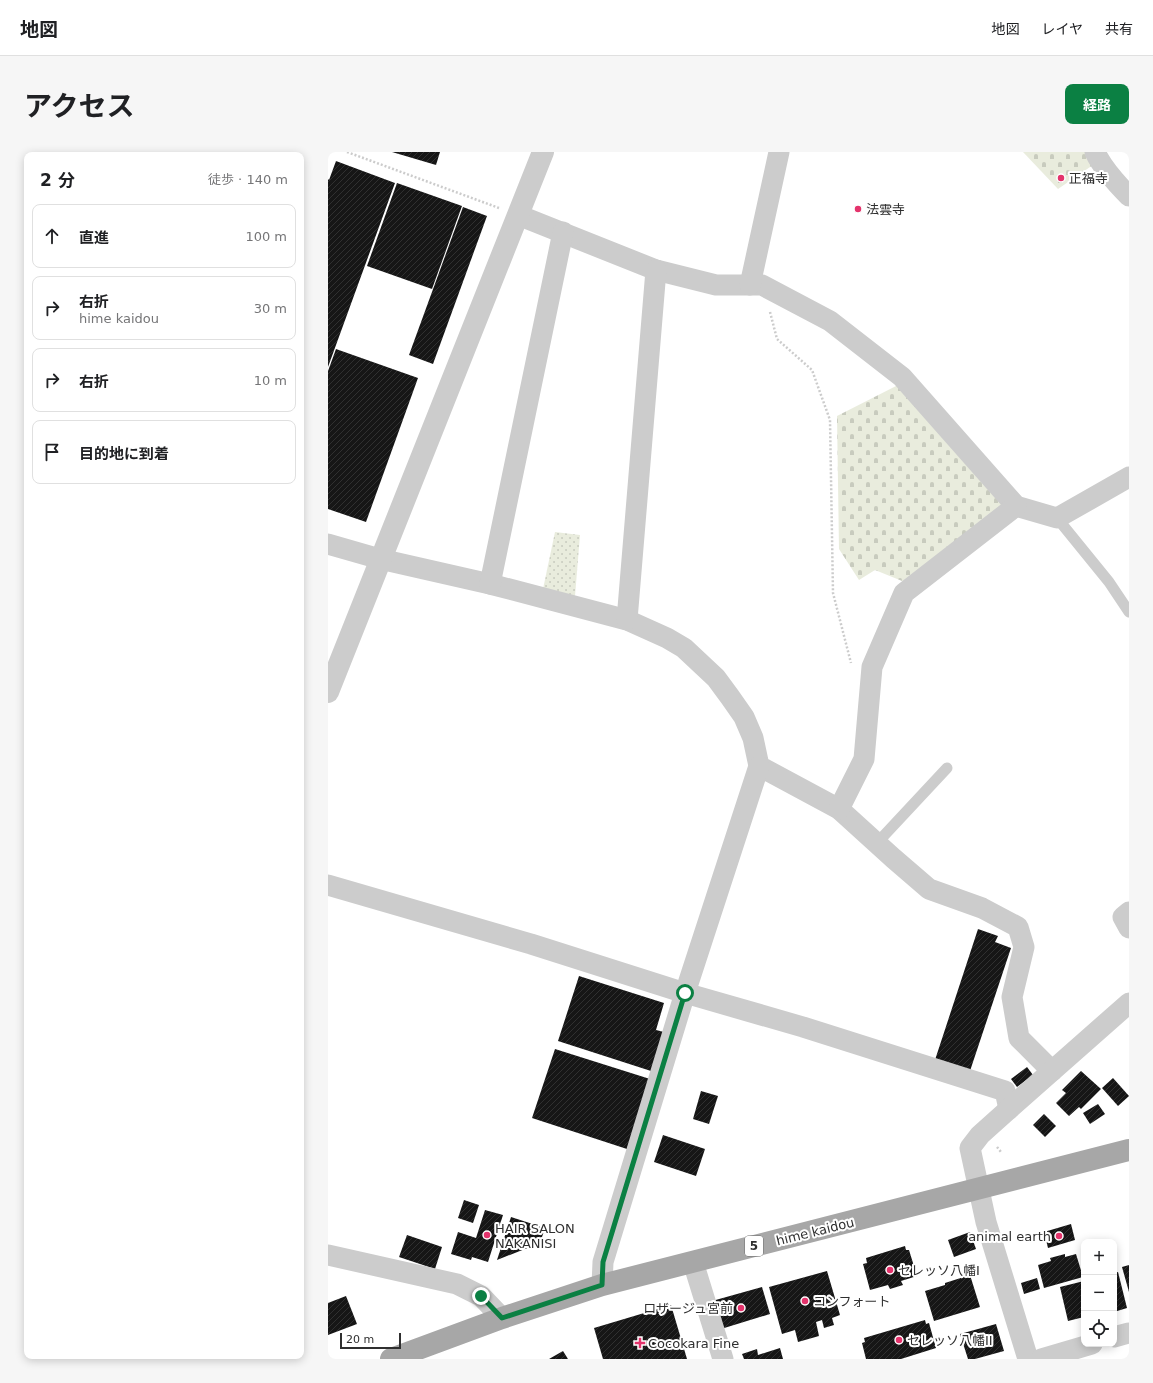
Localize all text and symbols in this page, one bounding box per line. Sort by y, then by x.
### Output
text: 地図 [20,18,58,40]
text: 地図 [991,21,1019,37]
text: レイヤ [1041,21,1083,37]
text: 共有 [1105,21,1133,37]
button: 経路 [1065,84,1129,124]
text: アクセス [24,90,135,123]
text: 2 分 [40,170,75,190]
place label: 正福寺 [1069,171,1108,186]
text: 徒歩 · 140 m [208,172,288,187]
marker: 正福寺 [1056,173,1066,183]
place label: 法雲寺 [866,202,905,217]
marker: 法雲寺 [853,204,863,214]
icon: ahead [41,225,63,247]
text: 直進 [79,229,109,247]
text: 100 m [245,229,287,244]
text: 右折 [79,293,109,311]
icon: right [41,297,63,319]
text: 30 m [254,301,287,316]
text: hime kaidou [79,311,159,326]
icon: right [41,369,63,391]
text: 右折 [79,373,109,391]
text: 10 m [254,373,287,388]
icon: arrive [41,441,63,463]
text: 目的地に到着 [79,445,169,463]
route start [676,984,694,1002]
street label: hime kaidou [775,1215,856,1248]
place label: HAIR SALON NAKANISI [495,1221,575,1251]
place label: animal earth [968,1229,1051,1244]
marker: HAIR SALON NAKANISI [482,1230,492,1240]
marker: animal earth [1054,1231,1064,1241]
road number: 5 [745,1236,763,1256]
map controls [1081,1239,1117,1347]
button: + [1081,1239,1117,1275]
place label: セレッソ八幡I [898,1263,980,1278]
marker: セレッソ八幡I [885,1265,895,1275]
button: − [1081,1275,1117,1311]
route end [472,1287,490,1305]
place label: コンフォート [813,1294,891,1309]
marker: コンフォート [800,1296,810,1306]
place label: ロザージュ宮前 [643,1301,733,1316]
marker: ロザージュ宮前 [736,1303,746,1313]
button: locate [1081,1311,1117,1347]
scale bar [340,1331,401,1350]
text: 20 m [346,1333,374,1346]
place label: セレッソ八幡II [907,1333,993,1348]
marker: セレッソ八幡II [894,1335,904,1345]
place label: Cocokara Fine [648,1336,739,1351]
marker: Cocokara Fine [635,1338,645,1348]

